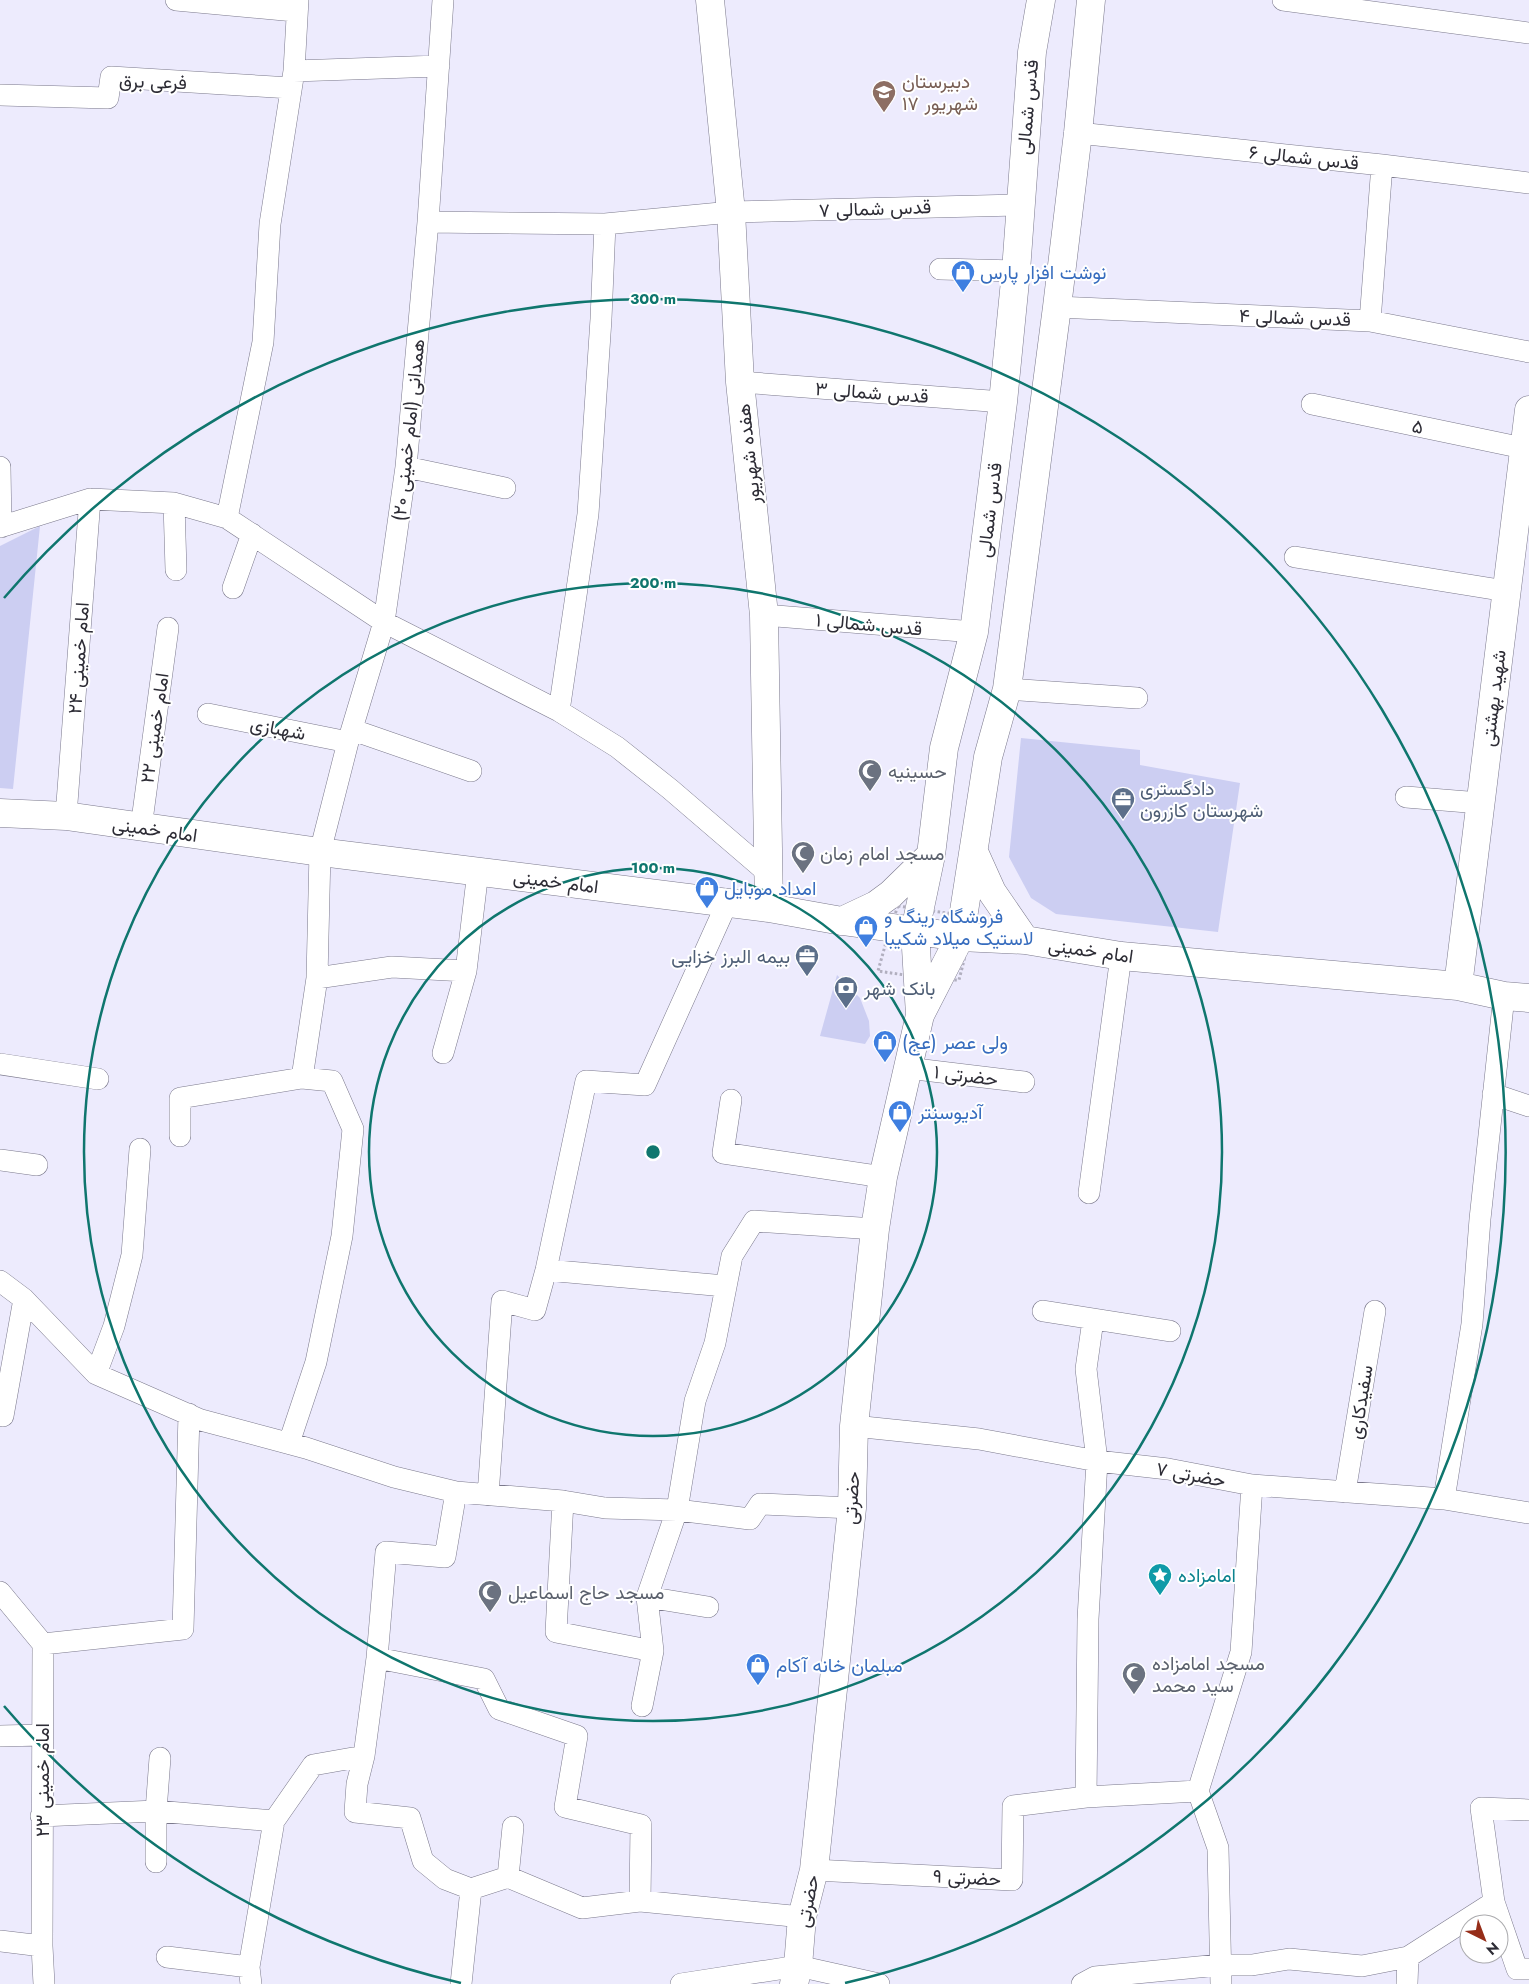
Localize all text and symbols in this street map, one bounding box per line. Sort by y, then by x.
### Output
street label: قدس شمالی [1010,58,1045,156]
street label: فرعی برق [119,67,187,96]
place label: دبیرستان ۱۷ شهریور [902,68,978,117]
school or university icon: دبیرستان ۱۷ شهریور [871,79,897,113]
street label: قدس شمالی ۶ [1248,138,1360,177]
street label: ۷ قدس شمالی [818,193,932,224]
shop icon: نوشت افزار پارس [950,259,976,293]
place label: نوشت افزار پارس [980,259,1106,286]
text: 300 m [630,288,676,310]
street label: قدس شمالی ۴ [1238,302,1351,333]
street label: همدانی (امام خمینی ۲۰) [385,338,432,523]
street label: ۳ قدس شمالی [814,375,930,410]
street label: هفده شهریور [730,402,767,507]
street label: ۵ [1410,412,1426,441]
street label: قدس شمالی [970,461,1009,559]
text: 200 m [630,572,676,594]
street label: امام خمینی ۲۴ [61,601,96,715]
street label: قدس شمالی ۱ [815,606,923,643]
street label: شهید بهشتی [1474,648,1513,748]
street label: امام خمینی ۲۲ [133,671,176,785]
street label: شهبازی [248,710,308,747]
mosque icon: حسینیه [857,758,883,792]
place label: حسینیه [888,758,947,785]
place label: دادگستری شهرستان کازرون [1140,775,1263,824]
office icon: دادگستری شهرستان کازرون [1110,786,1136,820]
street label: امام خمینی [111,810,199,849]
mosque icon: مسجد امام زمان [790,840,816,874]
place label: مسجد امام زمان [820,840,944,867]
text: 100 m [631,857,675,879]
street label: امام خمینی [512,863,600,900]
shop icon: امداد موبایل [694,875,720,909]
place label: امداد موبایل [724,875,816,902]
place label: فروشگاه رینگ و لاستیک میلاد شکیبا [884,903,1033,952]
shop icon: فروشگاه رینگ و لاستیک میلاد شکیبا [853,914,879,948]
street label: امام خمینی [1047,931,1135,970]
place label: بیمه البرز خزایی [671,943,790,970]
office icon: بیمه البرز خزایی [794,943,820,977]
bank icon: بانک شهر [833,975,859,1009]
place label: بانک شهر [863,975,935,1002]
shop icon: ولی عصر (عج) [872,1029,898,1063]
place label: ولی عصر (عج) [902,1029,1008,1056]
street label: حضرتی ۱ [932,1058,1000,1093]
shop icon: آدیوسنتر [887,1099,913,1133]
place label: آدیوسنتر [917,1099,984,1126]
centre of rings [644,1143,662,1161]
street label: سفیدکاری [1341,1363,1380,1441]
street label: حضرتی ۷ [1154,1455,1228,1494]
street label: حضرتی [837,1471,866,1525]
place icon: امامزاده [1147,1562,1173,1596]
place label: امامزاده [1178,1562,1236,1589]
mosque icon: مسجد حاج اسماعیل [477,1579,503,1613]
place label: مسجد حاج اسماعیل [508,1579,664,1606]
place label: مسجد امامزاده سید محمد [1152,1650,1265,1699]
shop icon: مبلمان خانه آکام [745,1652,771,1686]
place label: مبلمان خانه آکام [776,1652,903,1679]
mosque icon: مسجد امامزاده سید محمد [1121,1661,1147,1695]
street label: امام خمینی ۲۳ [29,1723,56,1837]
street label: حضرتی ۹ [932,1862,1002,1893]
street label: حضرتی [789,1872,826,1930]
north arrow [1459,1914,1509,1964]
text: N [1482,1938,1504,1960]

